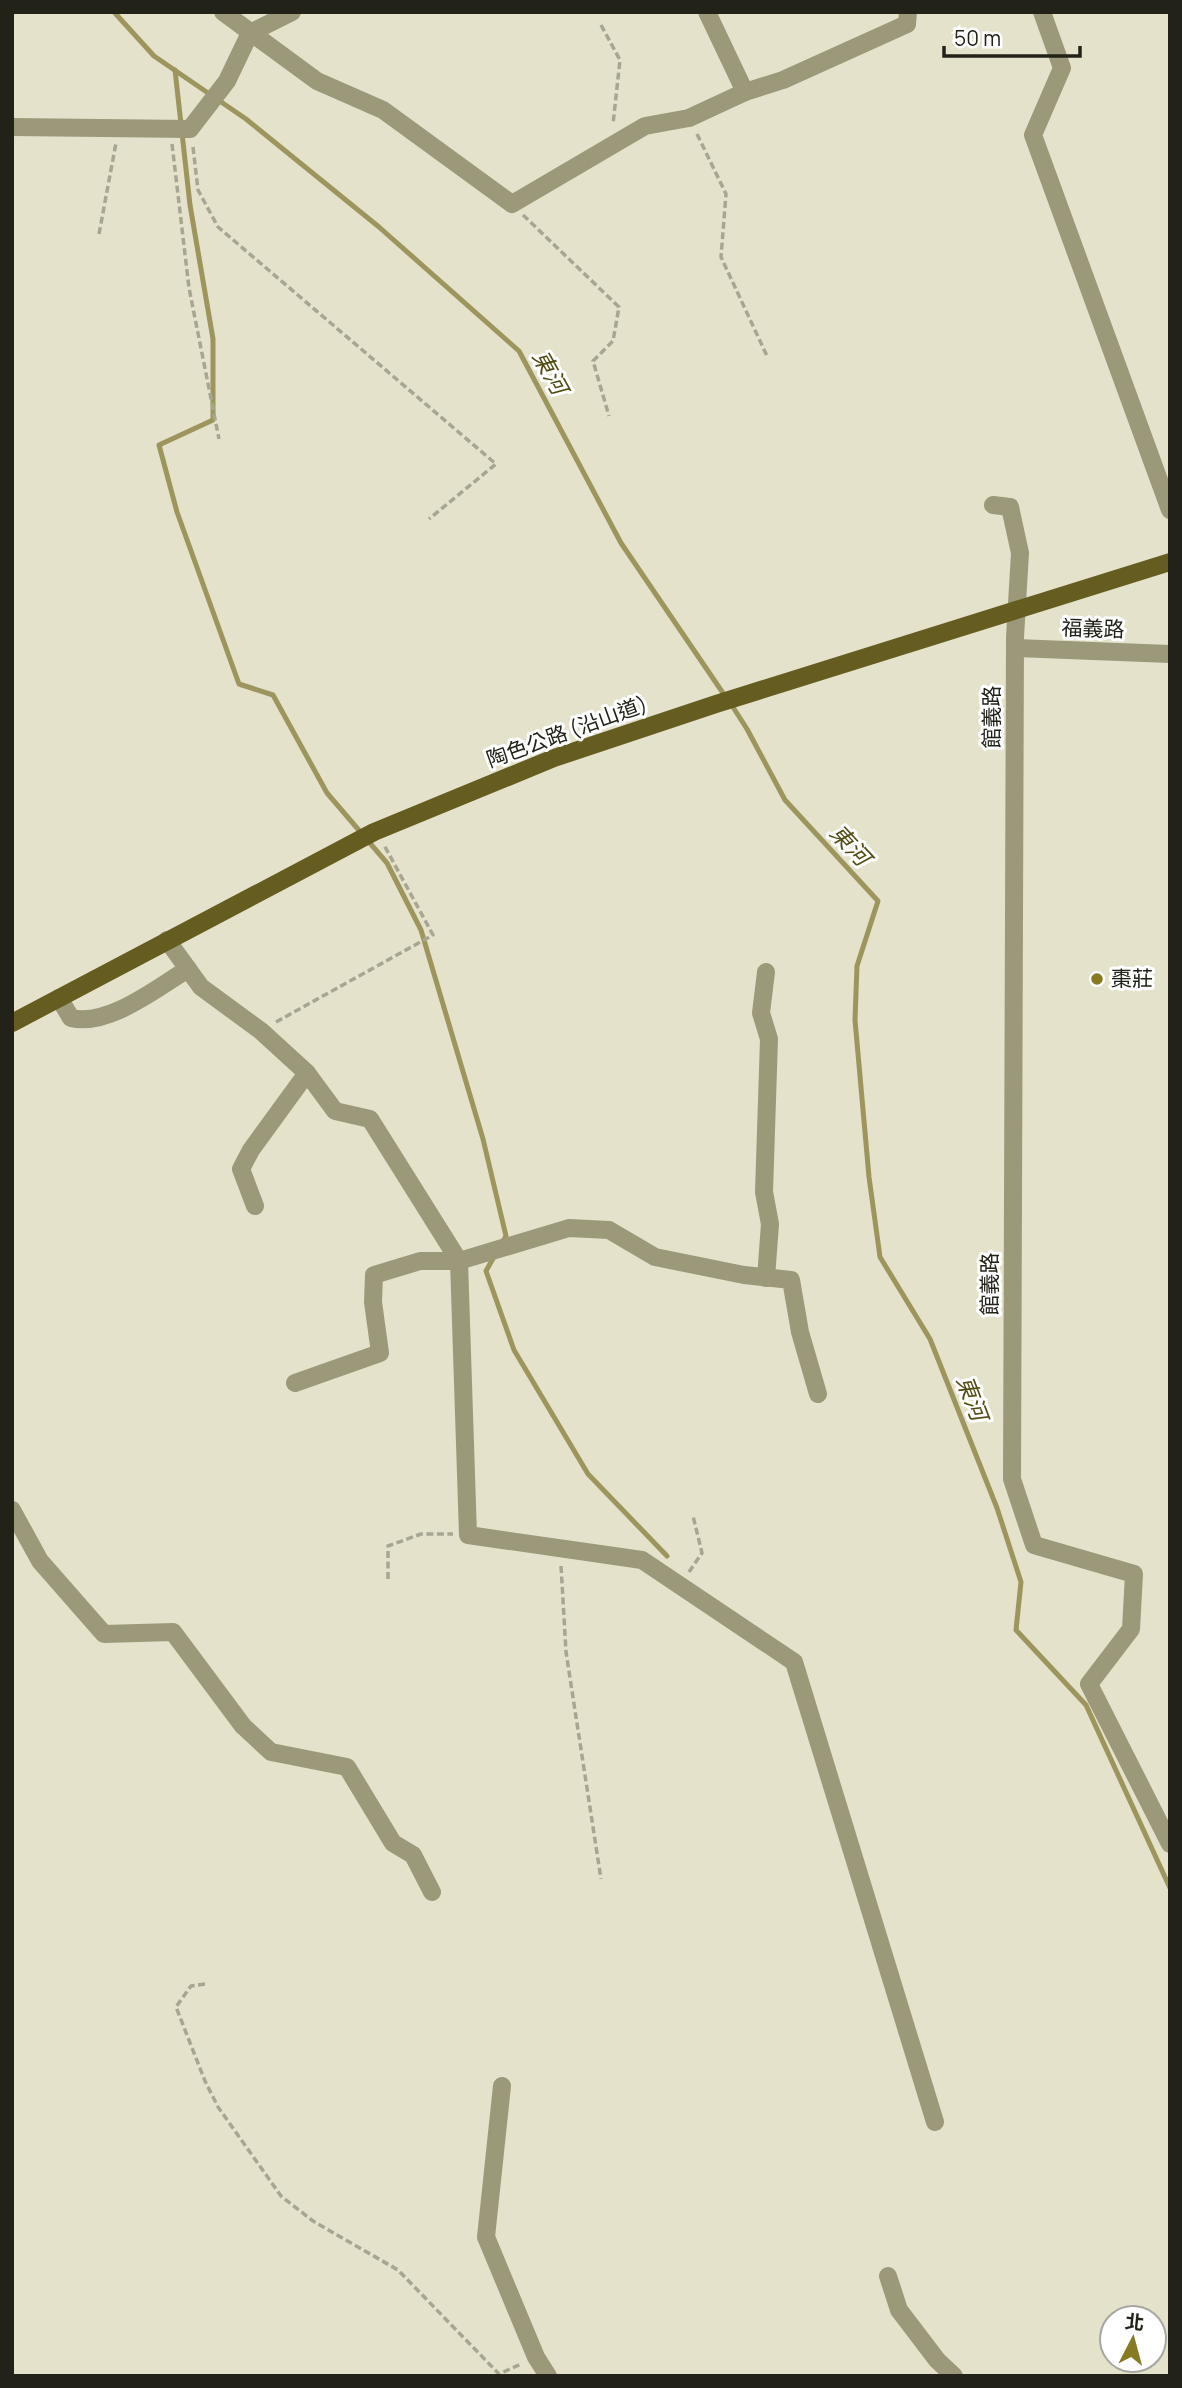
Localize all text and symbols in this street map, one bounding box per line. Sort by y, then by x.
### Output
scale bar [944,14,1080,58]
text: 50 m [954,24,1001,52]
water label: 東河 [526,344,578,403]
street label: 福義路 [1061,613,1125,643]
street label: 館義路 [977,686,1005,749]
street label: 陶色公路 (沿山道) [482,689,651,773]
water label: 東河 [823,817,881,875]
place label: 棗莊 [1111,964,1153,992]
marker: 棗莊 [1089,971,1105,987]
street label: 館義路 [975,1253,1003,1316]
water label: 東河 [950,1370,998,1429]
north arrow [1098,2304,1168,2374]
text: 北 [1124,2308,1146,2336]

